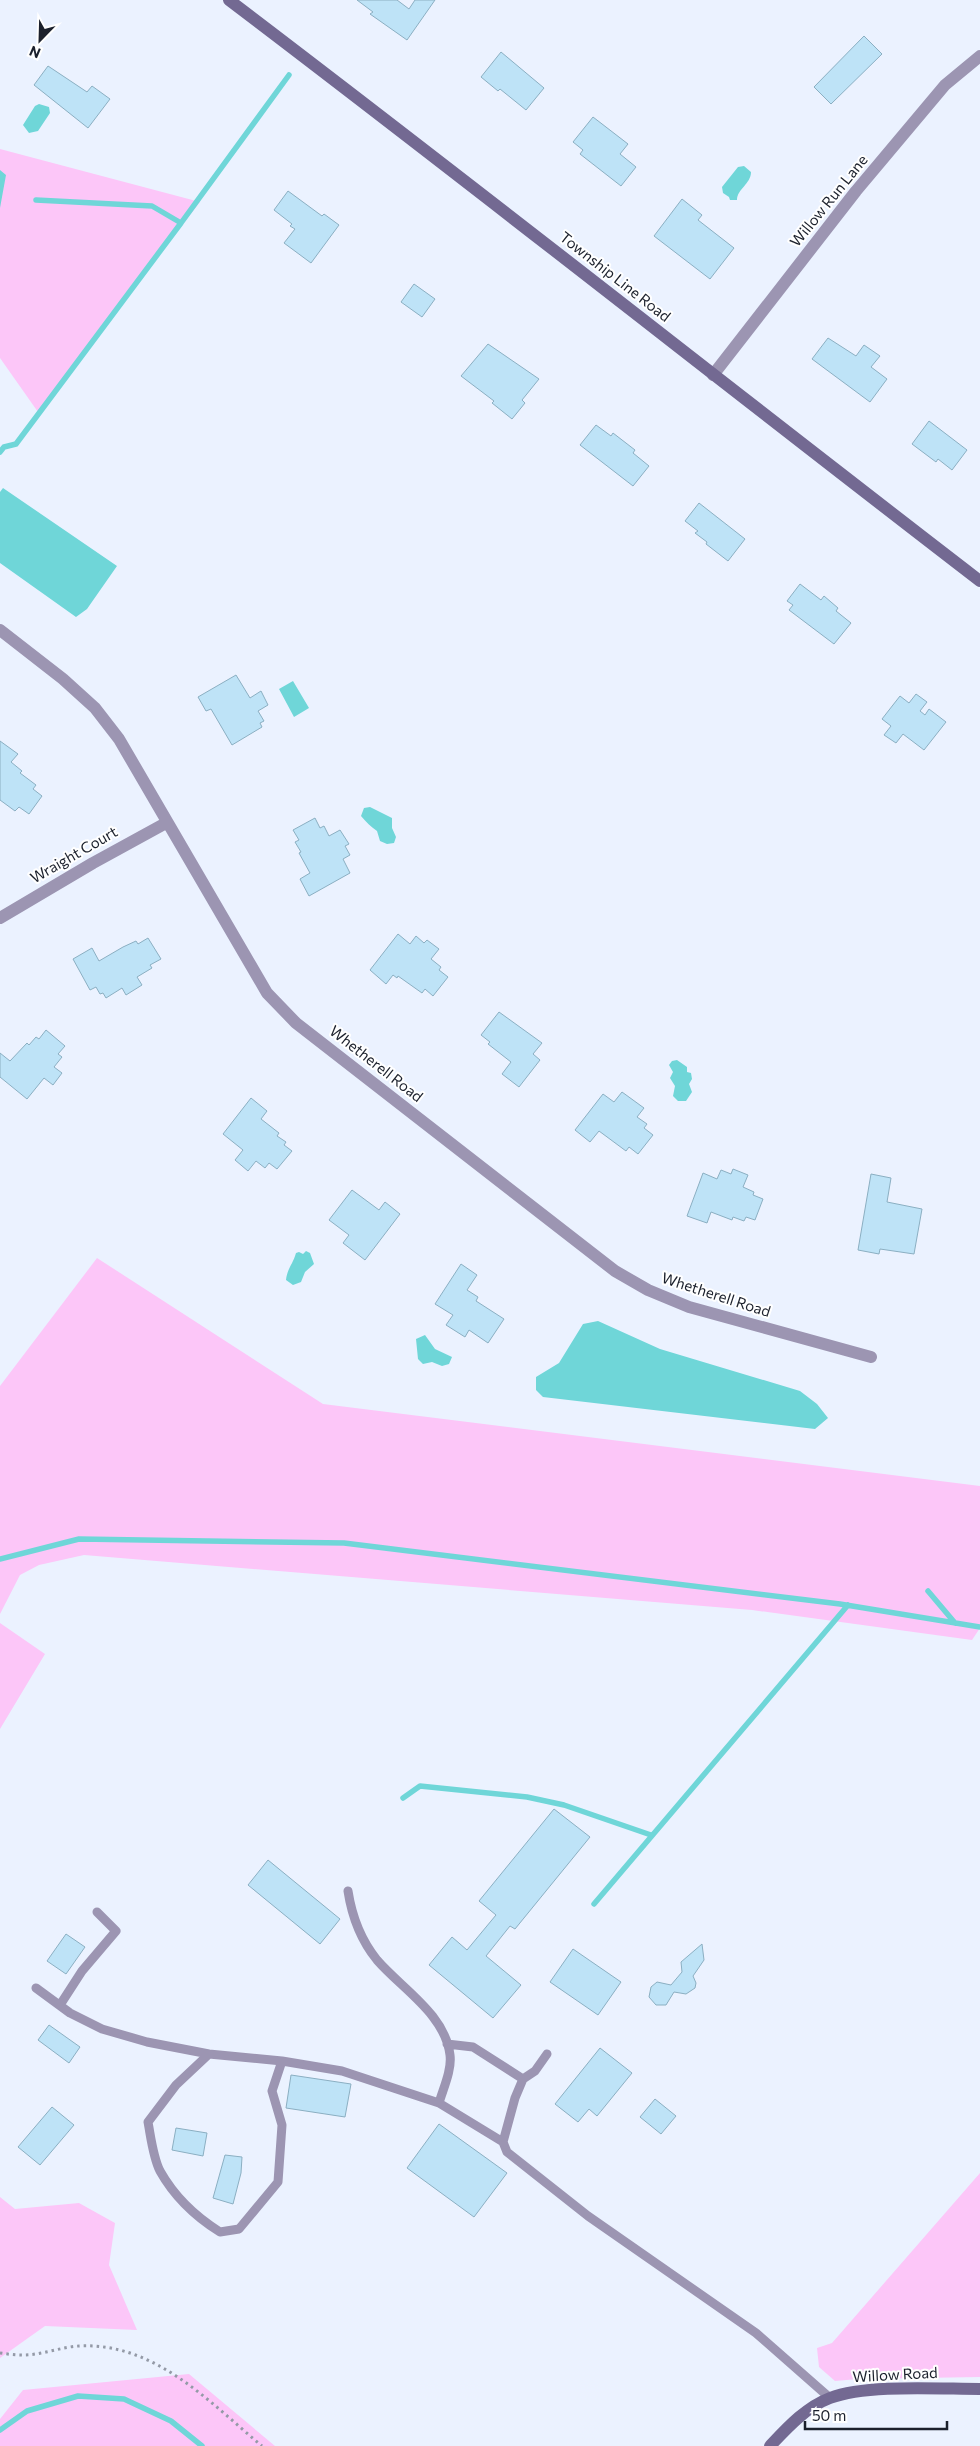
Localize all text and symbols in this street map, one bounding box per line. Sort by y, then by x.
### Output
north arrow [15,15,65,65]
text: N [27,43,43,62]
street label: Willow Run Lane [786,151,871,250]
street label: Township Line Road [557,227,675,325]
street label: Wraight Court [27,822,120,886]
street label: Whetherell Road [326,1021,427,1105]
street label: Whetherell Road [660,1268,773,1320]
street label: Willow Road [852,2363,938,2385]
scale bar [805,2398,948,2430]
text: 50 m [812,2406,846,2424]

